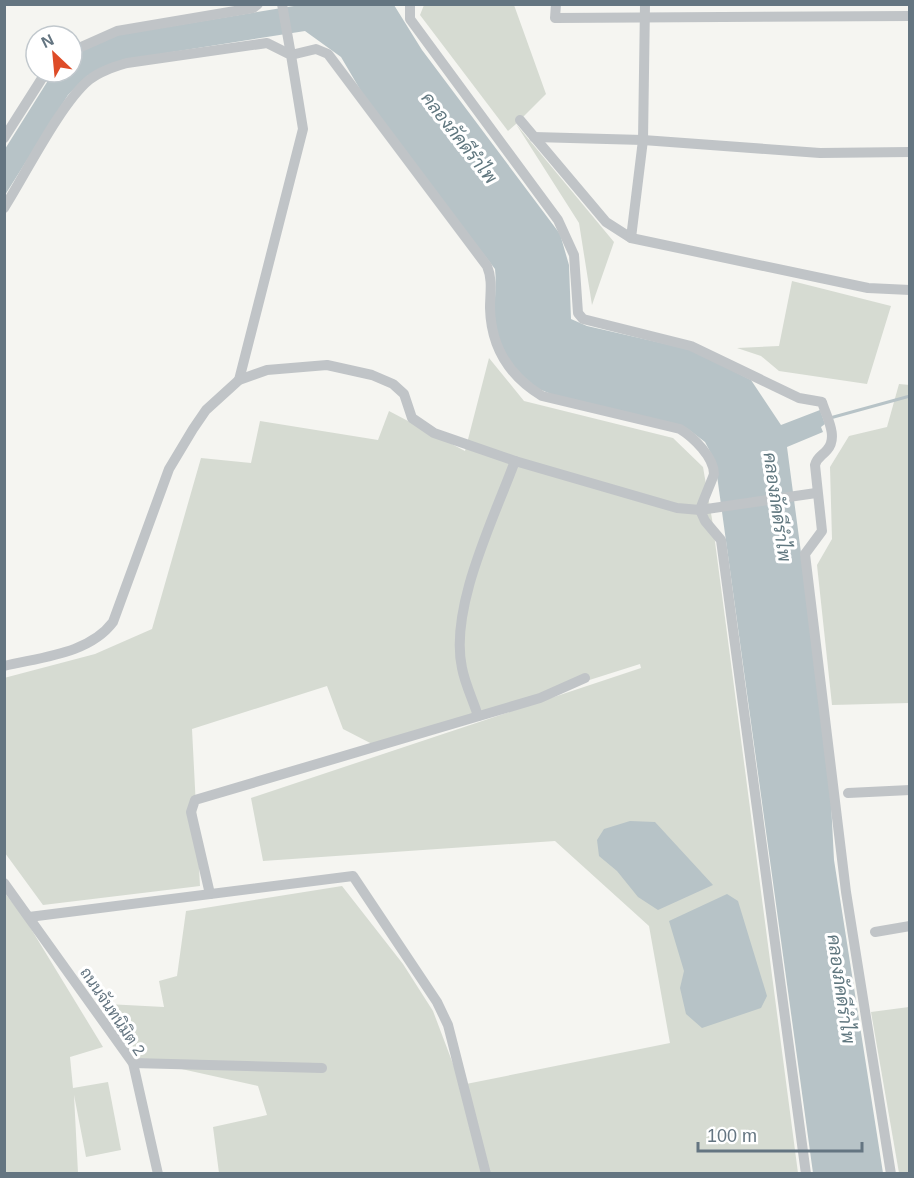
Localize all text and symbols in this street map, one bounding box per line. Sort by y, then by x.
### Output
north arrow [24,24,84,84]
text: N [39,31,57,51]
water label: คลองภัคดีรำไพ [417,87,503,188]
water label: คลองภัคดีรำไพ [759,451,798,563]
water label: คลองภัคดีรำไพ [823,933,862,1045]
street label: ถนนจันทนิมิต 2 [77,963,150,1059]
scale bar [698,1115,862,1153]
text: 100 m [707,1126,757,1146]

